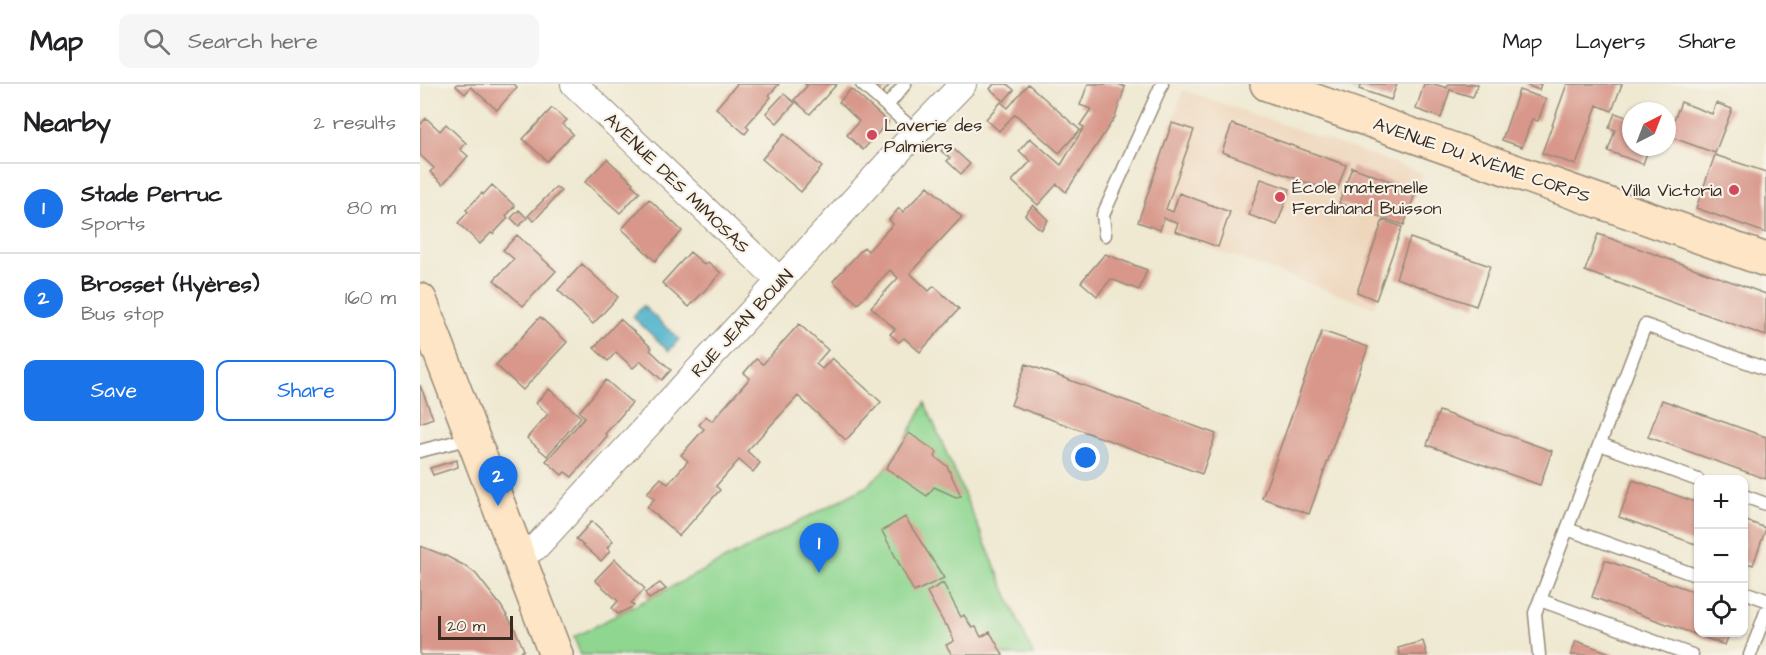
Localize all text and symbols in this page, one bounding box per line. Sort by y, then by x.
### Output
search box [119,14,539,68]
text: Map [30,22,83,61]
icon: search [140,25,173,58]
text: Search here [188,26,318,57]
text: Map [1502,27,1542,56]
text: Layers [1575,27,1645,56]
text: Share [1678,27,1736,56]
north arrow [1622,102,1676,156]
text: Nearby [24,105,111,141]
street label: AVENUE DES MIMOSAS [599,107,755,259]
text: 2 results [313,109,396,137]
street label: AVENUE DU XVÈME CORPS [1370,112,1594,209]
place label: Laverie des Palmiers [884,113,982,159]
marker: Laverie des Palmiers [865,128,879,142]
place label: École maternelle Ferdinand Buisson [1292,175,1442,221]
place label: Villa Victoria [1621,178,1722,203]
text: Stade Perruc [81,179,223,210]
marker: Villa Victoria [1727,183,1741,197]
marker: École maternelle Ferdinand Buisson [1273,190,1287,204]
text: 1 [42,194,45,222]
text: 80 m [347,194,396,222]
text: Sports [81,210,145,238]
street label: RUE JEAN BOUIN [685,264,799,383]
text: Brosset (Hyères) [81,269,260,300]
text: 2 [38,284,49,312]
text: 160 m [345,284,396,312]
text: Bus stop [81,300,164,328]
button: Save [24,360,204,421]
button: Share [216,360,396,421]
your location [1071,443,1100,472]
pin: 2 [478,456,518,506]
map controls [1694,475,1748,637]
button: + [1694,475,1748,529]
pin: 1 [800,524,838,573]
button: − [1694,529,1748,583]
button: locate [1694,583,1748,637]
scale bar [438,613,513,640]
text: 20 m [447,615,485,637]

